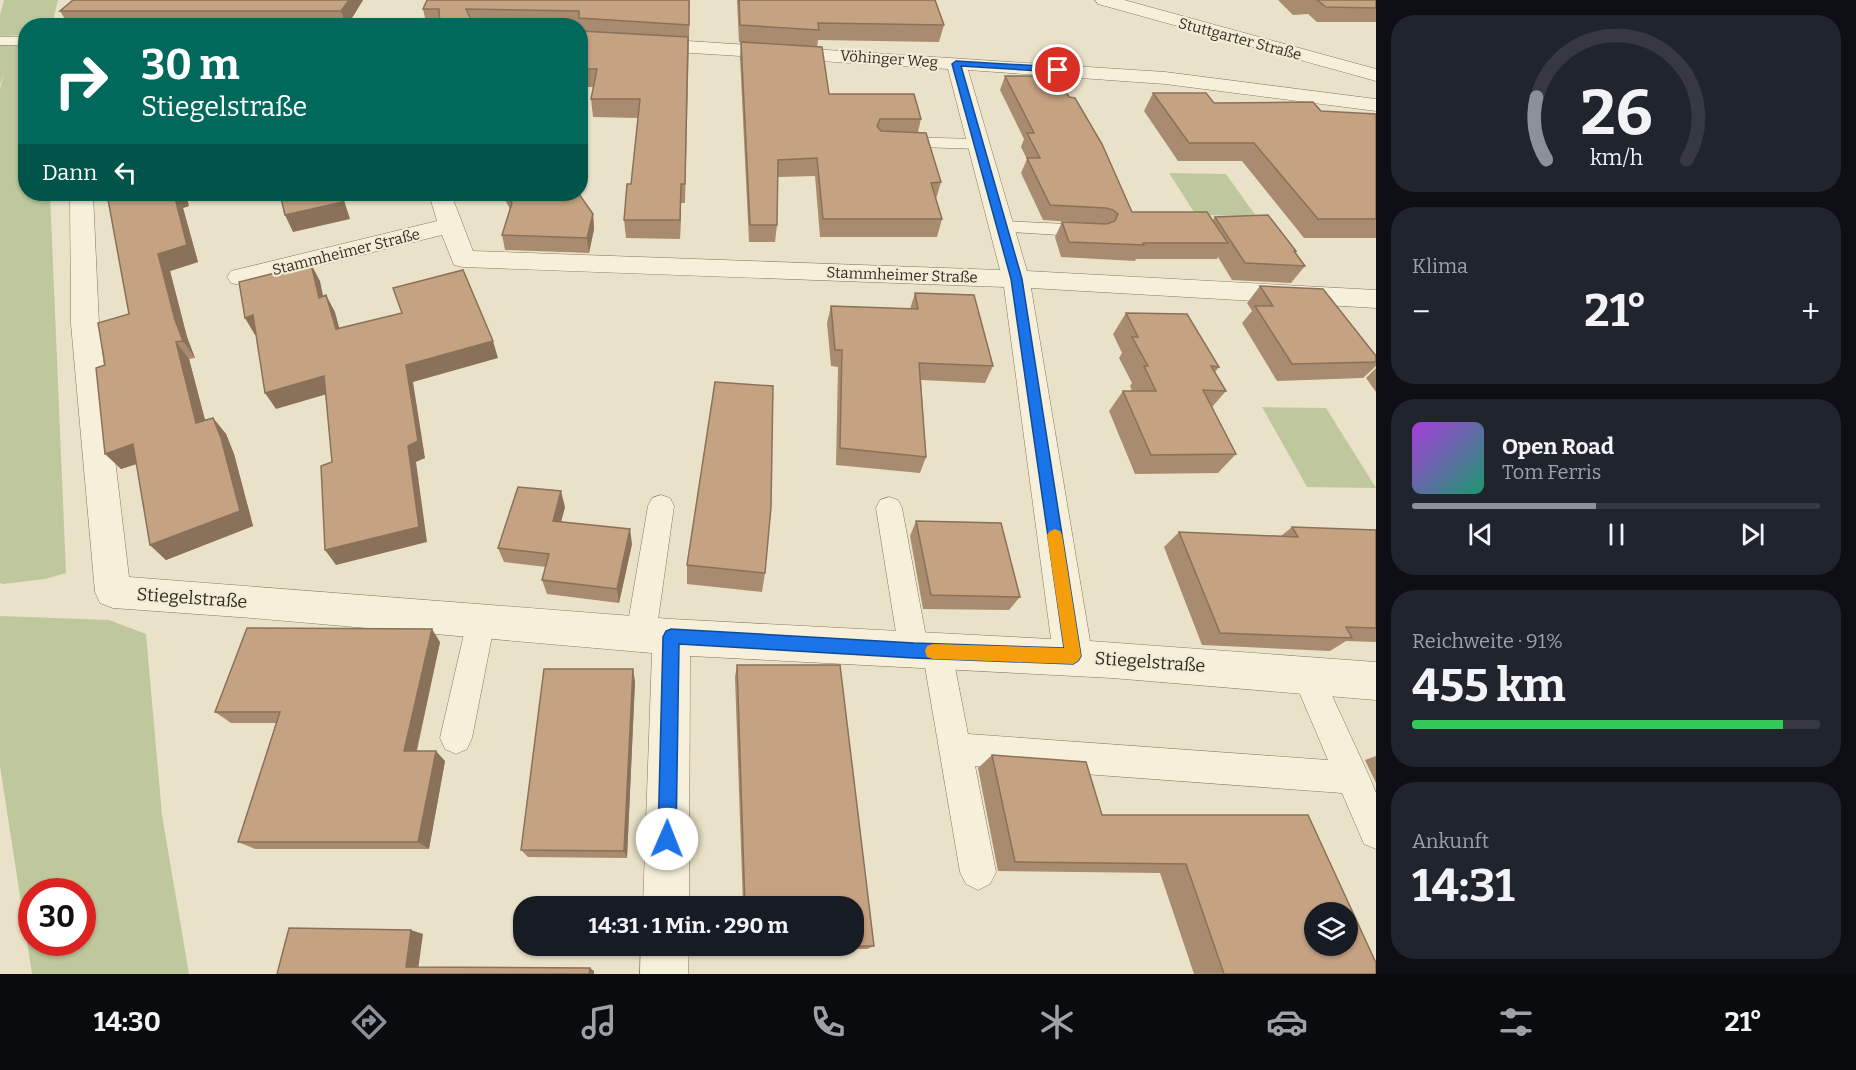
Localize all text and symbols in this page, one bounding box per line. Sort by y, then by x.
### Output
street label: Stuttgarter Straße [1176,14,1304,64]
text: 30 m [141,40,240,90]
icon: right [42,42,120,120]
pin [1032,44,1083,95]
street label: Vöhinger Weg [839,47,939,71]
icon: arrive [1041,53,1074,86]
text: 26 [1580,77,1652,152]
text: Stiegelstraße [141,91,307,123]
text: km/h [1589,146,1643,172]
icon: left [109,156,142,189]
text: Dann [42,159,97,186]
street label: Stammheimer Straße [270,225,422,279]
text: Klima [1412,254,1468,278]
street label: Stammheimer Straße [826,263,978,287]
text: 21° [1584,284,1647,338]
text: − [1412,292,1430,332]
text: + [1801,292,1820,332]
text: Open Road [1502,433,1614,460]
text: Tom Ferris [1502,460,1601,484]
icon: previous [1464,518,1497,551]
icon: pause [1600,518,1633,551]
icon: next [1736,518,1769,551]
street label: Stiegelstraße [136,583,248,613]
text: Reichweite · 91% [1412,629,1563,653]
street label: Stiegelstraße [1094,647,1206,677]
text: 455 km [1412,659,1566,713]
position arrow [635,807,699,871]
text: Ankunft [1412,829,1489,853]
text: 14:31 [1412,859,1515,913]
speed limit sign: 30 [18,878,96,956]
map controls [1304,902,1358,956]
button: layers [1304,902,1358,956]
text: 14:31 · 1 Min. · 290 m [589,912,788,939]
icon: directions [348,1001,390,1043]
icon: music [578,1001,620,1043]
icon: phone [807,1001,849,1043]
icon: climate [1036,1001,1078,1043]
icon: car [1266,1001,1308,1043]
icon: filters [1495,1001,1537,1043]
text: 14:30 [94,1006,161,1038]
text: 21° [1725,1006,1762,1038]

